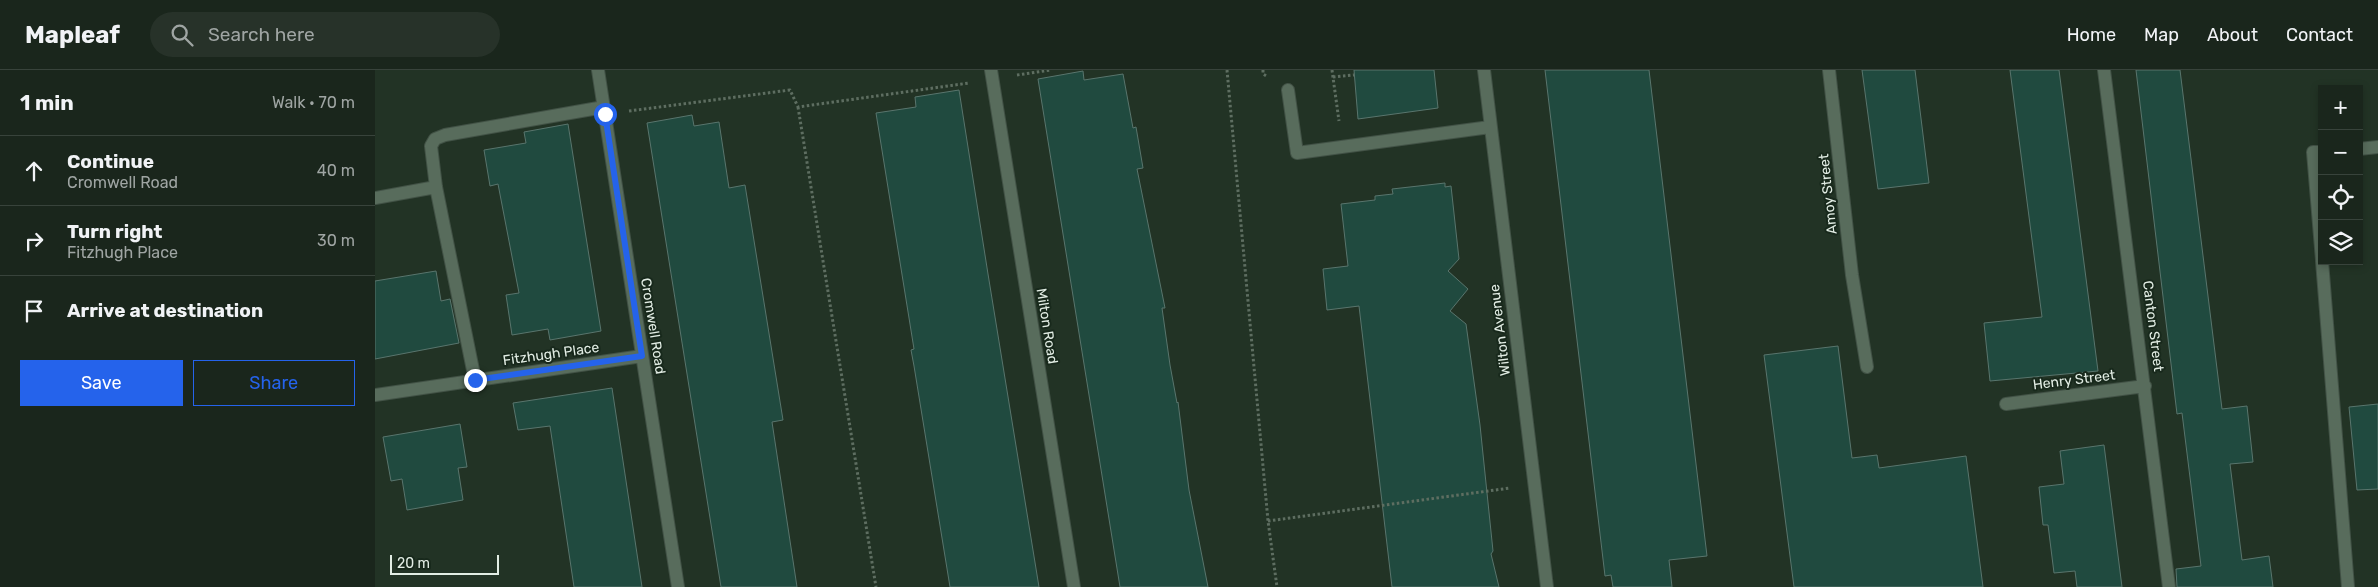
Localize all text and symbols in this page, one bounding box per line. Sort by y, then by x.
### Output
search box [150,12,500,57]
text: Mapleaf [25,21,120,49]
icon: search [168,21,196,49]
text: Search here [208,23,315,46]
text: Home [2067,24,2116,46]
text: Map [2144,24,2179,46]
text: About [2207,24,2258,46]
text: Contact [2286,24,2353,46]
map controls [2318,85,2363,265]
button: + [2318,85,2363,130]
text: 1 min [20,90,74,115]
text: Walk · 70 m [272,93,355,112]
route start [594,103,617,126]
button: − [2318,130,2363,175]
text: Continue [67,150,154,173]
street label: Amoy Street [1815,152,1841,235]
icon: ahead [20,157,48,185]
text: 40 m [317,161,355,180]
text: Cromwell Road [67,173,178,192]
button: locate [2318,175,2363,220]
text: Turn right [67,220,162,243]
button: layers [2318,220,2363,265]
icon: right [20,227,48,255]
text: 30 m [317,231,355,250]
text: Fitzhugh Place [67,243,178,262]
street label: Cromwell Road [637,277,669,375]
street label: Canton Street [2139,280,2167,373]
street label: Wilton Avenue [1486,283,1514,377]
street label: Milton Road [1033,287,1061,365]
icon: arrive [20,297,48,325]
text: Arrive at destination [67,299,263,322]
street label: Fitzhugh Place [502,339,600,369]
button: Save [20,360,183,406]
button: Share [193,360,355,406]
street label: Henry Street [2032,366,2117,393]
route end [464,369,487,392]
scale bar [390,552,499,575]
text: 20 m [397,555,430,572]

